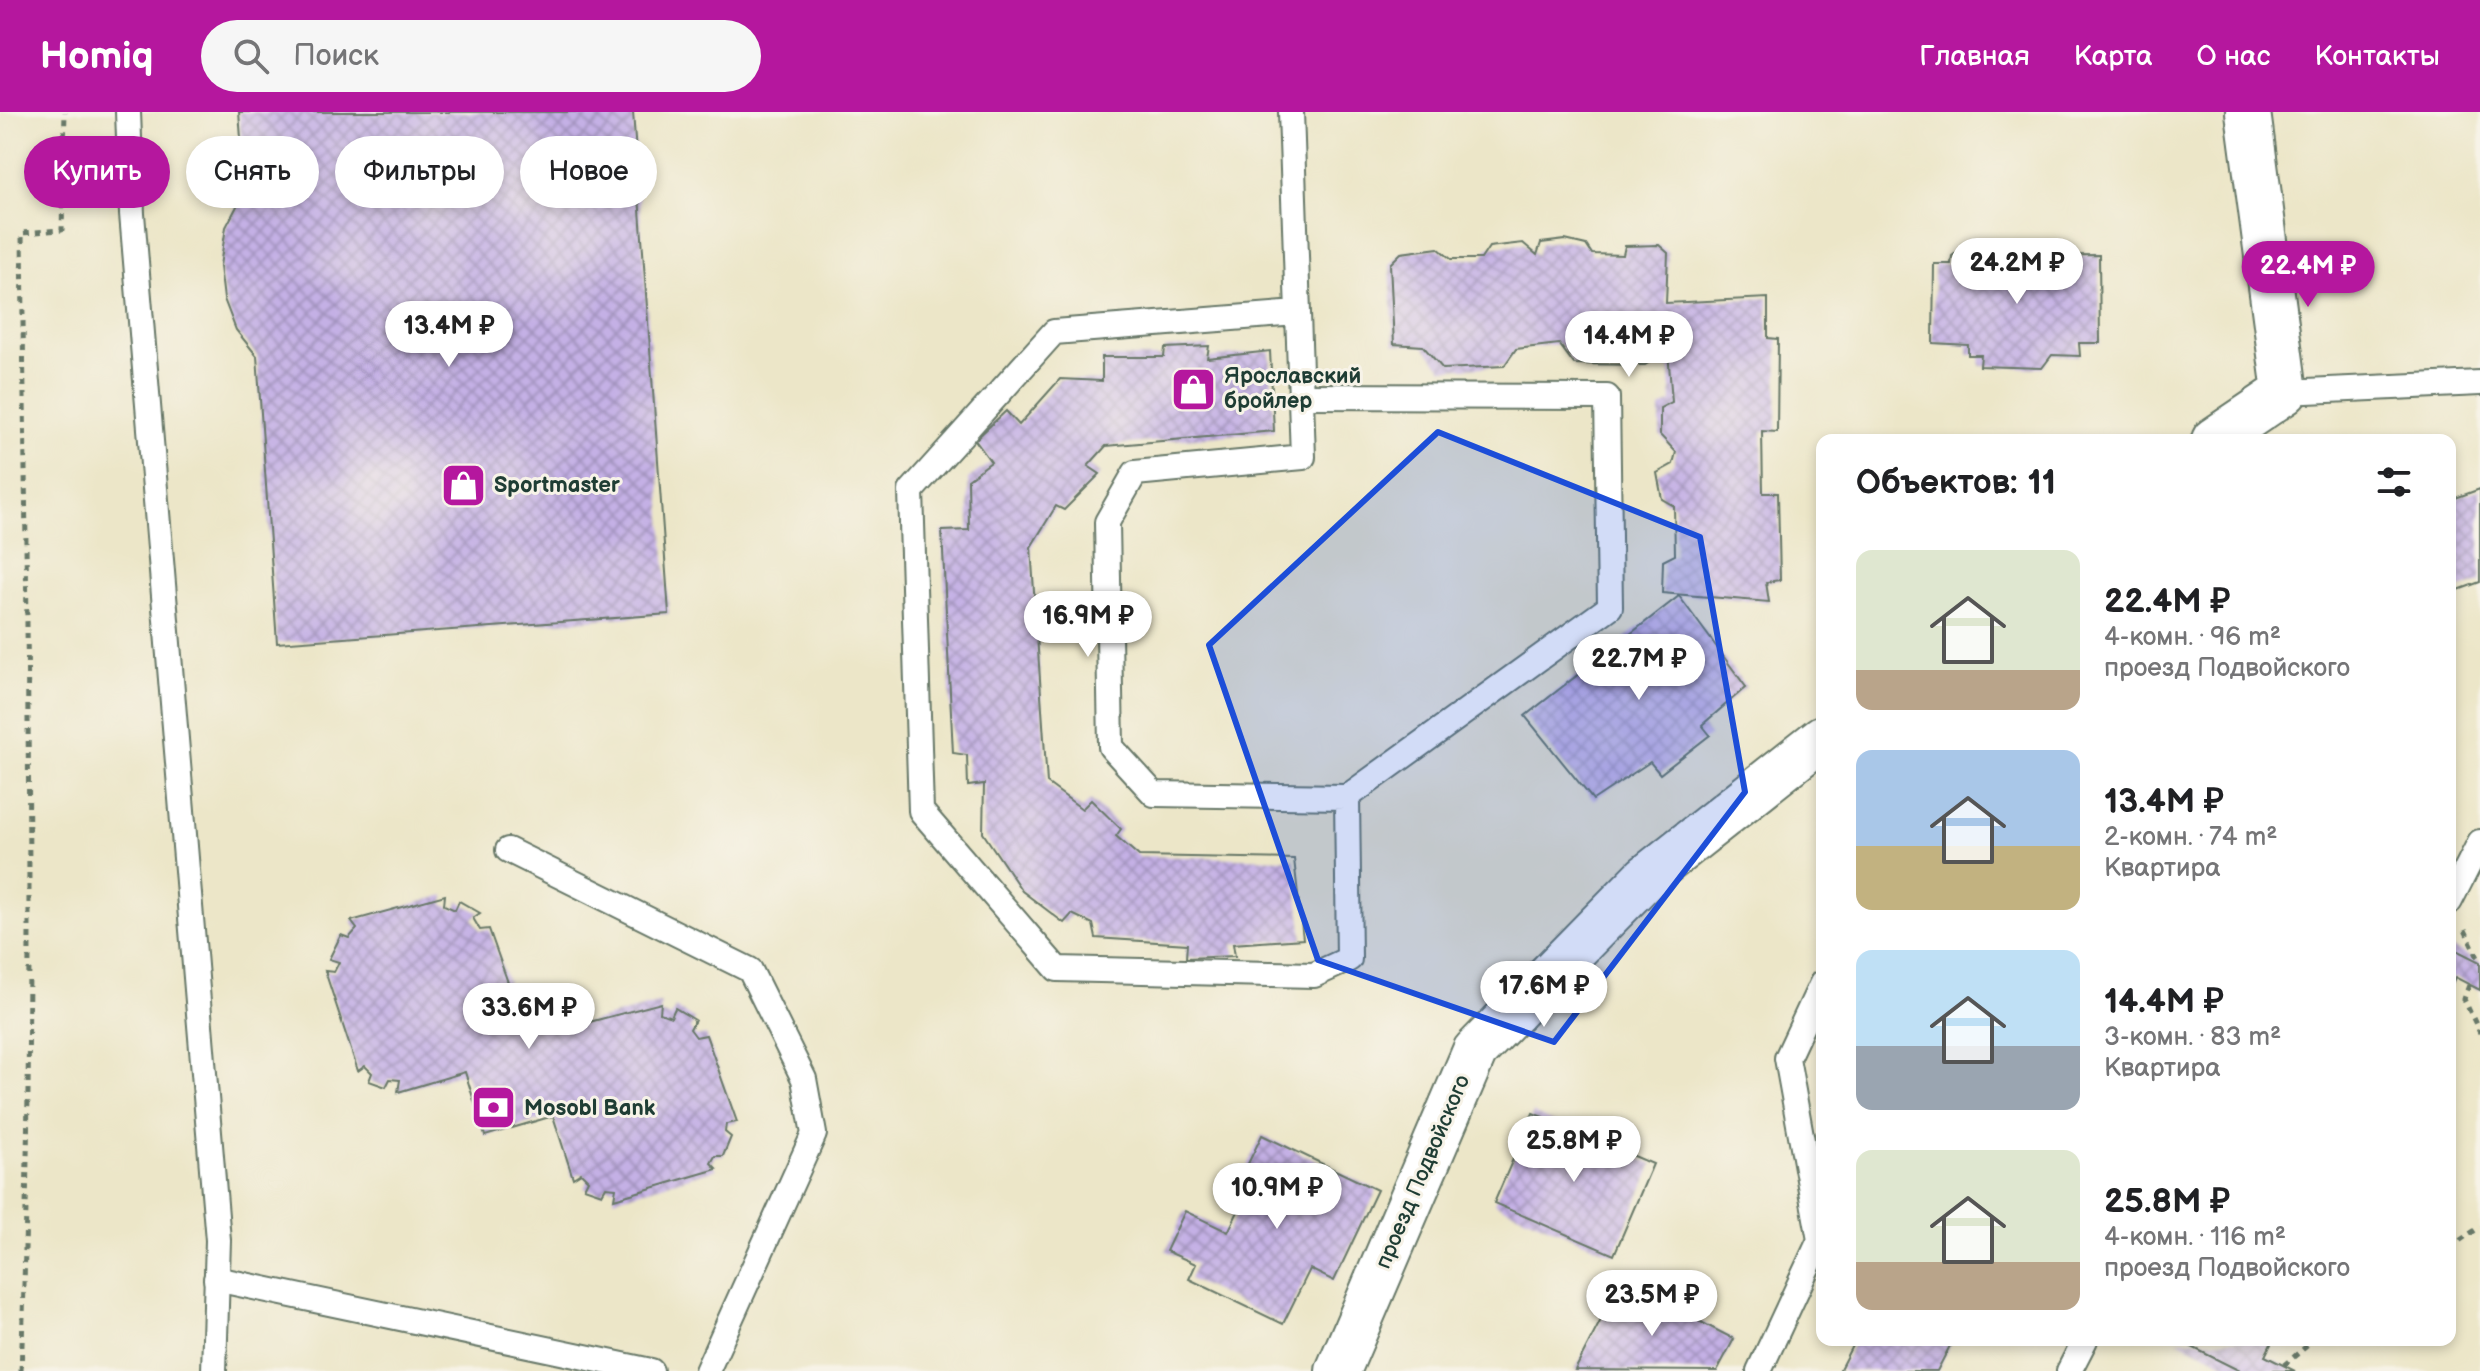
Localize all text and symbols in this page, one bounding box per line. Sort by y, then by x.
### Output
search box [201,20,761,92]
text: Homiq [40,34,153,79]
icon: search [229,34,273,78]
text: Поиск [293,38,379,74]
text: Главная [1919,40,2030,73]
text: Карта [2074,40,2153,73]
text: О нас [2197,40,2270,73]
text: Контакты [2314,40,2440,73]
chip: Купить [24,136,170,208]
chip: Снять [186,136,319,208]
chip: Фильтры [335,136,504,208]
chip: Новое [520,136,657,208]
pin: 24.2M ₽ [1943,238,2091,306]
pin: 22.4M ₽ [2234,241,2382,309]
text: 24.2M ₽ [1969,248,2065,279]
text: 22.4M ₽ [2260,251,2356,282]
pin: 13.4M ₽ [375,301,523,369]
text: 13.4M ₽ [403,311,495,342]
pin: 14.4M ₽ [1555,311,1703,379]
text: 14.4M ₽ [1583,321,1675,352]
place label: Ярославский бройлер [1224,363,1361,415]
shop icon: Ярославский бройлер [1169,365,1217,413]
icon: filters [2372,460,2416,504]
shop icon: Sportmaster [439,461,487,509]
text: Объектов: 11 [1856,462,2056,503]
place label: Sportmaster [494,472,620,499]
text: 22.4M ₽ [2104,581,2231,622]
icon: home [1920,582,2016,678]
pin: 16.9M ₽ [1014,591,1162,659]
text: 16.9M ₽ [1042,601,1134,632]
text: 4-комн. · 96 m² [2104,622,2281,653]
pin: 22.7M ₽ [1565,634,1713,702]
text: 22.7M ₽ [1591,644,1687,675]
text: проезд Подвойского [2104,653,2350,684]
text: 13.4M ₽ [2104,781,2224,822]
icon: home [1920,782,2016,878]
text: 2-комн. · 74 m² [2104,822,2277,853]
text: Квартира [2104,853,2221,884]
pin: 17.6M ₽ [1470,961,1618,1029]
text: 17.6M ₽ [1498,971,1590,1002]
text: 14.4M ₽ [2104,981,2224,1022]
icon: home [1920,982,2016,1078]
pin: 33.6M ₽ [455,983,603,1051]
text: 33.6M ₽ [481,993,577,1024]
text: 3-комн. · 83 m² [2104,1022,2281,1053]
text: Квартира [2104,1053,2221,1084]
street label: проезд Подвойского [1370,1071,1476,1273]
bank icon: Mosobl Bank [469,1084,517,1132]
place label: Mosobl Bank [524,1095,656,1122]
pin: 25.8M ₽ [1500,1116,1648,1184]
text: 25.8M ₽ [1526,1126,1622,1157]
pin: 10.9M ₽ [1203,1163,1351,1231]
text: 10.9M ₽ [1231,1173,1323,1204]
text: 25.8M ₽ [2104,1181,2230,1222]
icon: home [1920,1182,2016,1278]
text: 4-комн. · 116 m² [2104,1222,2286,1253]
text: проезд Подвойского [2104,1253,2350,1284]
pin: 23.5M ₽ [1578,1270,1726,1338]
text: 23.5M ₽ [1604,1280,1700,1311]

